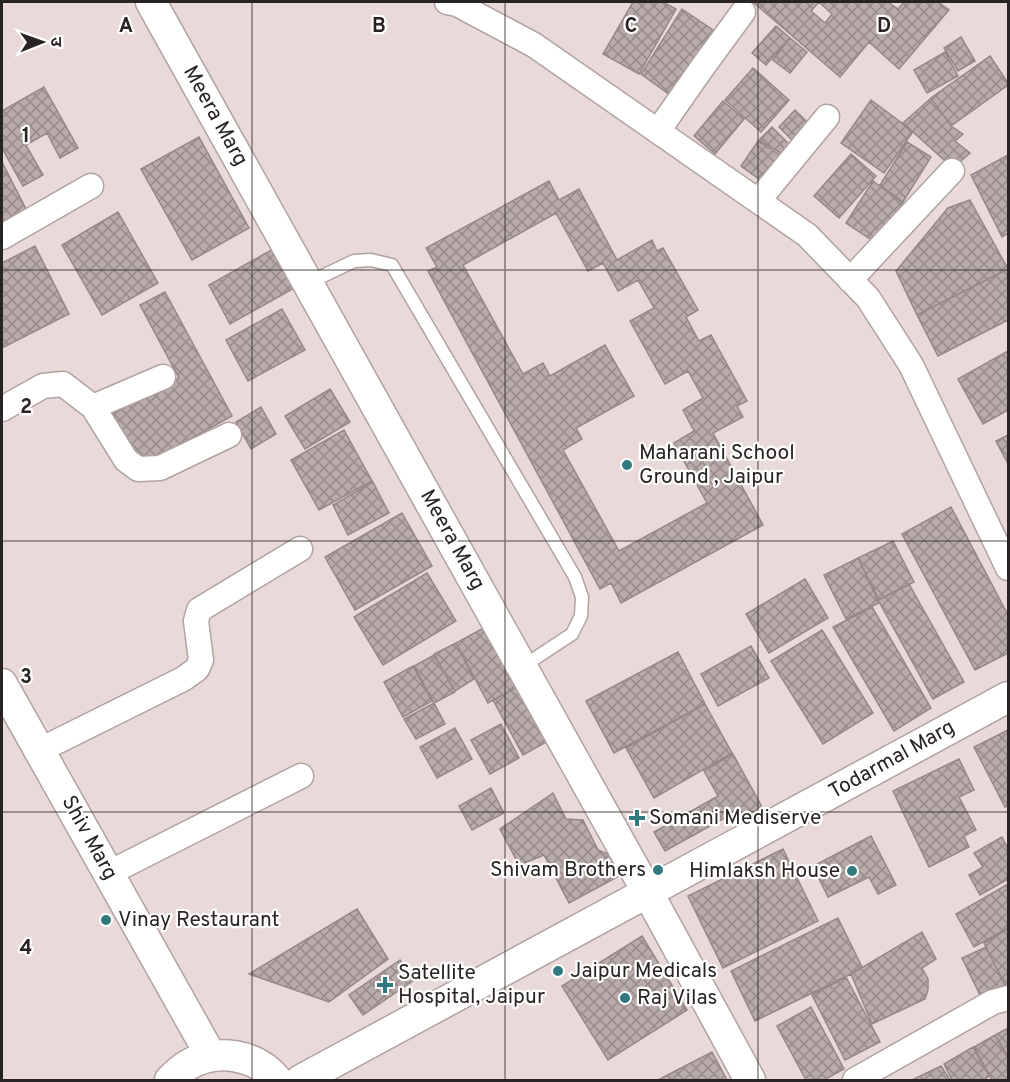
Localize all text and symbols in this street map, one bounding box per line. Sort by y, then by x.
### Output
north arrow [12,12,72,72]
text: A [119,14,133,40]
text: B [372,14,386,40]
text: C [625,14,637,40]
text: D [877,14,891,40]
text: उ [45,37,65,47]
street label: Meera Marg [176,61,254,171]
text: 1 [22,124,30,150]
text: 2 [20,395,32,421]
place label: Maharani School Ground , Jaipur [639,440,795,491]
marker: Maharani School Ground , Jaipur [620,458,634,472]
street label: Meera Marg [413,485,491,595]
text: 3 [20,665,32,691]
street label: Todarmal Marg [824,714,960,806]
street label: Shiv Marg [55,791,123,885]
place label: Somani Mediserve [649,805,821,832]
marker: Somani Mediserve [630,811,644,825]
place label: Shivam Brothers [490,857,646,884]
place label: Himlaksh House [689,858,840,885]
marker: Shivam Brothers [651,863,665,877]
marker: Himlaksh House [845,864,859,878]
place label: Vinay Restaurant [118,907,279,934]
marker: Vinay Restaurant [99,913,113,927]
text: 4 [20,936,32,962]
place label: Jaipur Medicals [570,958,717,985]
place label: Satellite Hospital, Jaipur [398,960,545,1011]
marker: Jaipur Medicals [551,964,565,978]
marker: Satellite Hospital, Jaipur [376,976,394,994]
place label: Raj Vilas [637,985,717,1012]
marker: Raj Vilas [618,991,632,1005]

